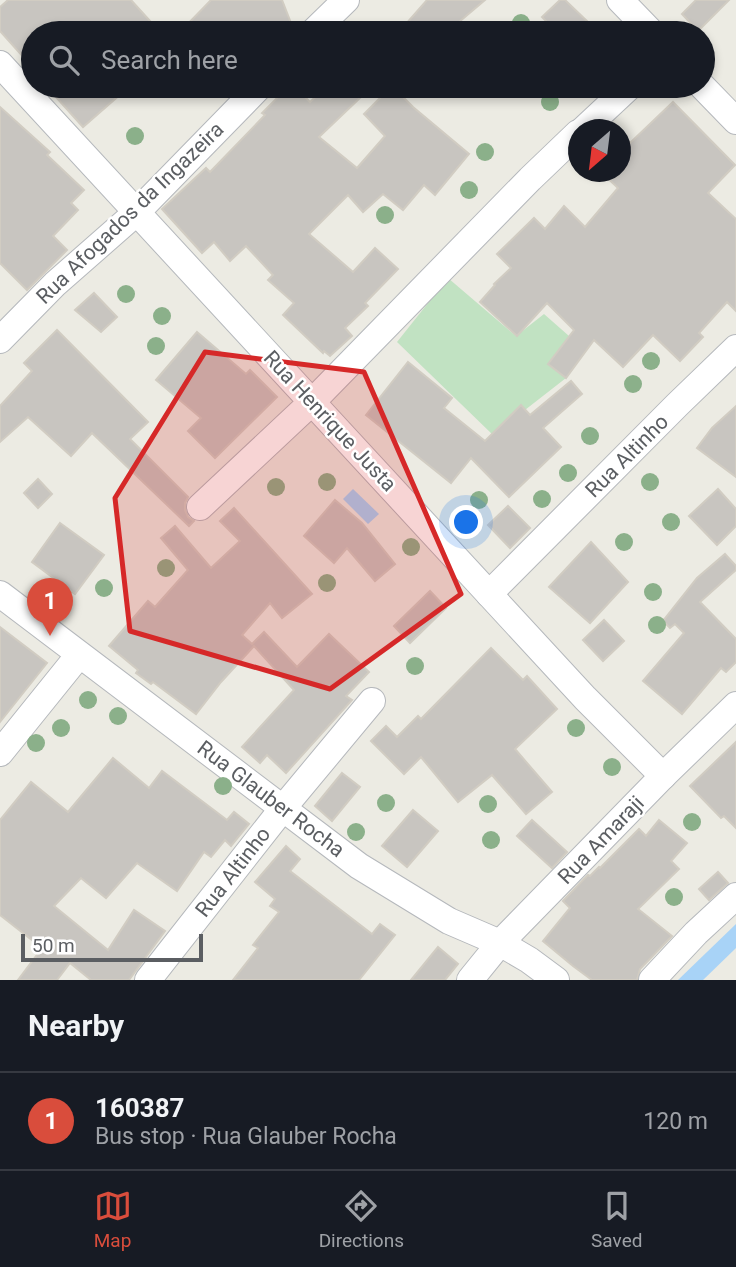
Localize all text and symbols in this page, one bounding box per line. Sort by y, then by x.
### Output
search box [21,21,715,98]
icon: search [45,41,83,79]
text: Search here [101,45,238,75]
street label: Rua Afogados da Ingazeira [31,117,229,309]
north arrow [568,119,631,182]
street label: Rua Henrique Justa [259,346,401,496]
street label: Rua Altinho [581,410,673,502]
your location [449,505,483,539]
pin: 1 [27,578,73,636]
street label: Rua Glauber Rocha [193,736,349,862]
street label: Rua Amaraji [553,791,649,889]
street label: Rua Altinho [191,822,275,922]
scale bar [21,931,203,963]
text: 50 m [32,934,75,957]
text: Nearby [28,1008,124,1043]
text: 160387 [95,1093,185,1123]
text: 1 [44,1108,58,1135]
text: 120 m [643,1108,708,1135]
text: Bus stop · Rua Glauber Rocha [95,1123,397,1150]
tab: Map [94,1187,132,1252]
tab: Directions [319,1187,404,1252]
tab: Saved [591,1187,642,1252]

